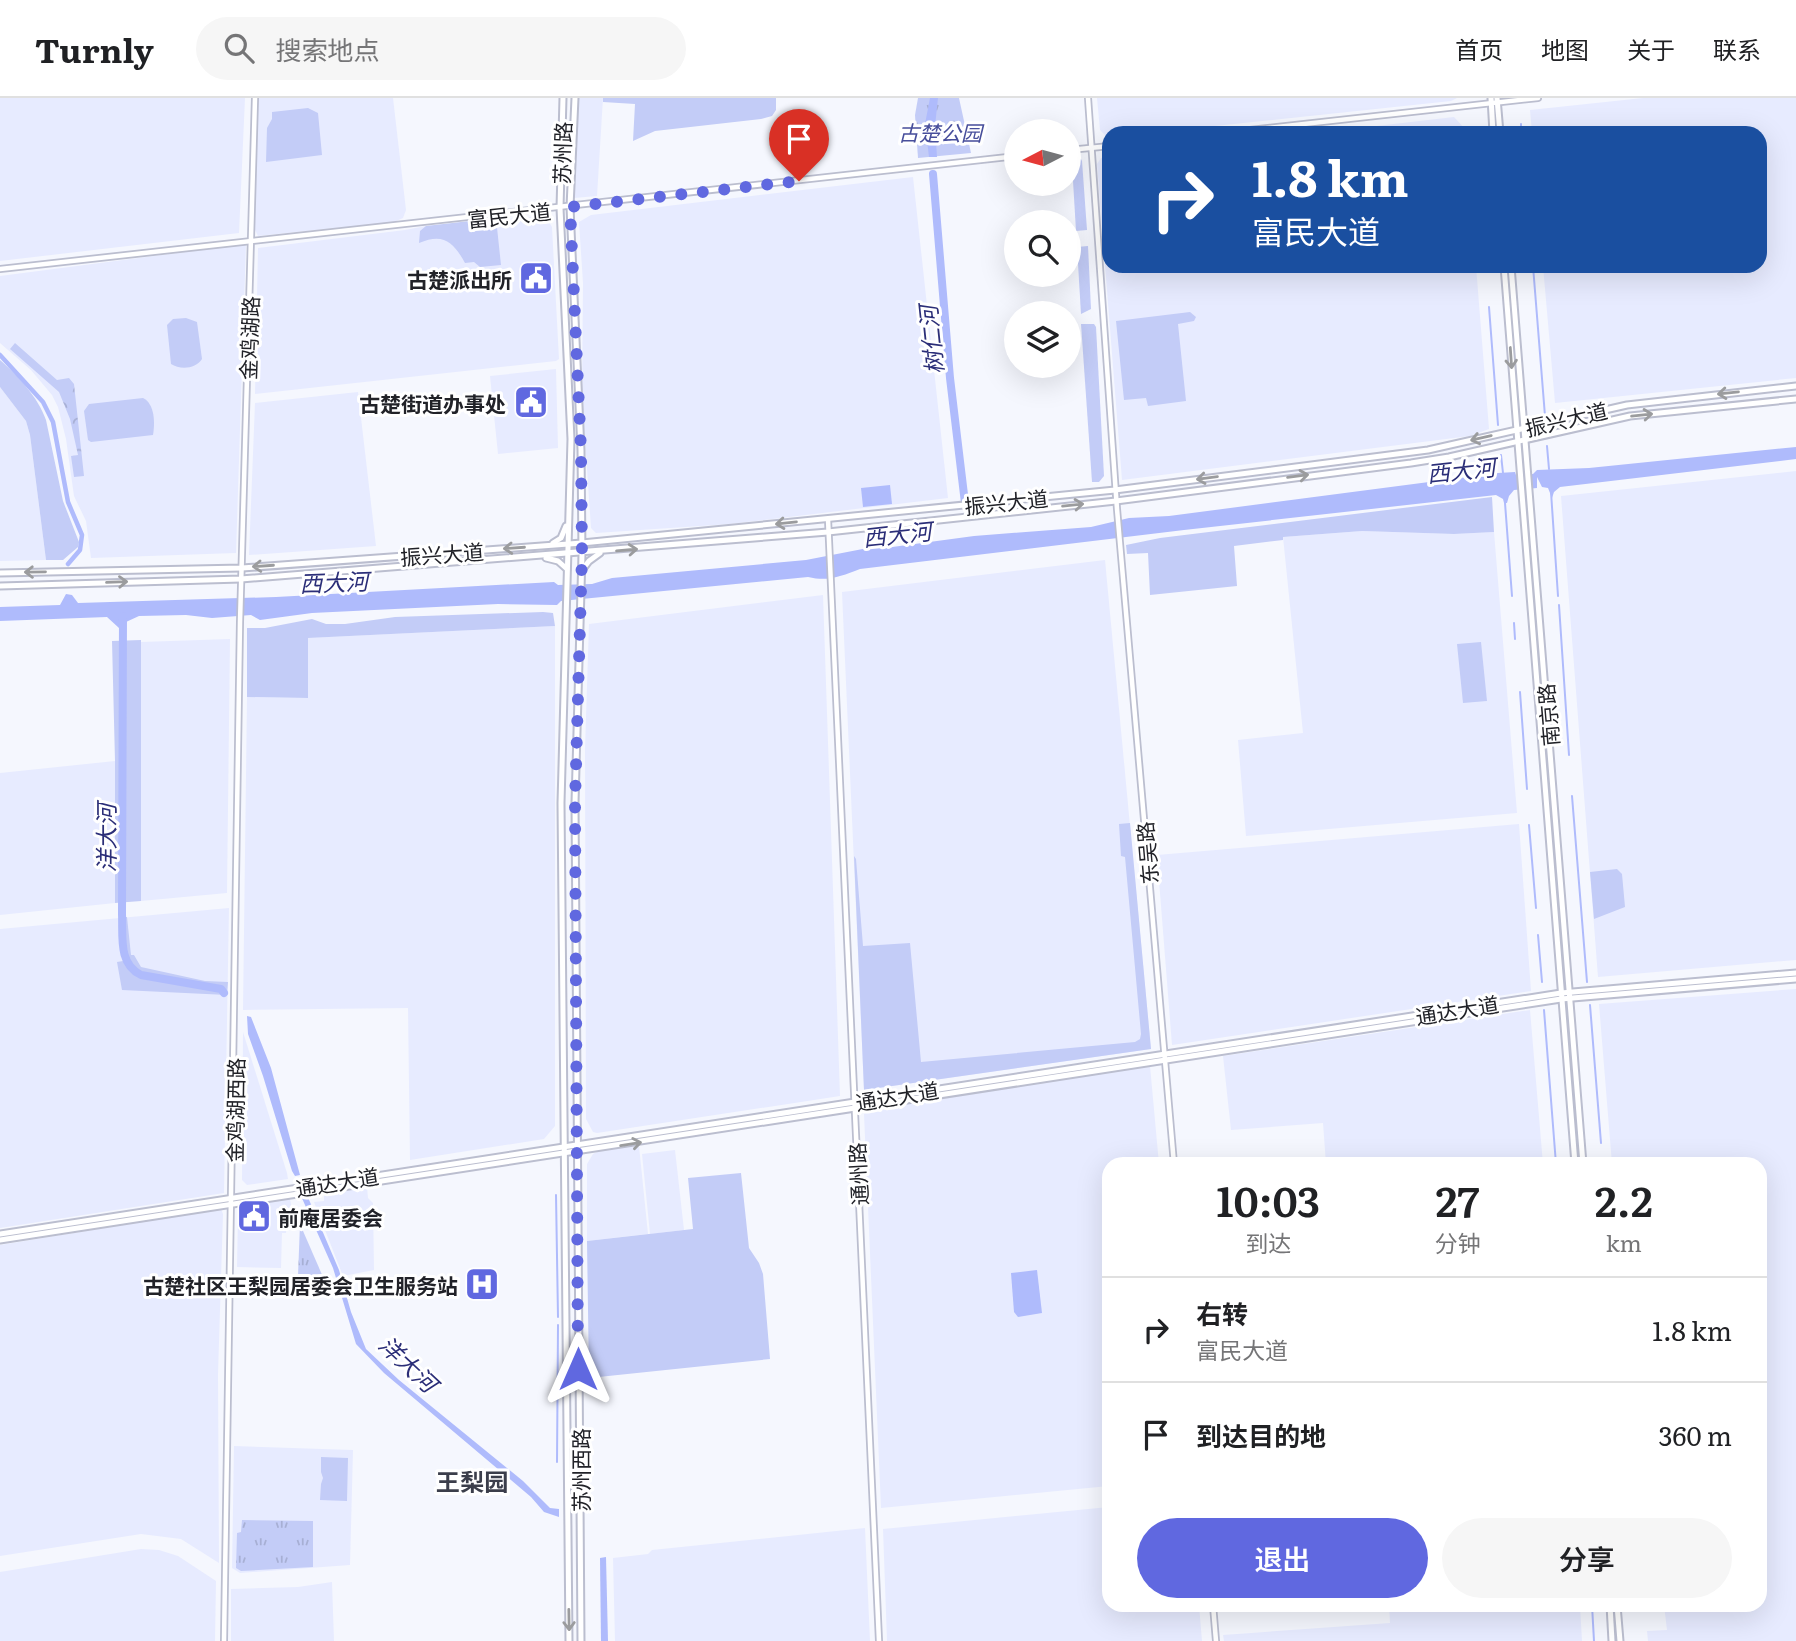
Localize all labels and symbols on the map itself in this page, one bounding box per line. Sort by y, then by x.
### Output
pin [769,109,829,181]
park label: 古楚公园 [898,116,985,147]
north arrow [1004,119,1082,196]
street label: 苏州路 [544,121,578,185]
street label: 富民大道 [466,194,552,234]
public building icon: 古楚派出所 [517,259,555,297]
place label: 古楚派出所 [407,263,512,294]
street label: 金鸡湖路 [231,295,265,381]
water label: 树仁河 [909,300,951,376]
one-way arrow [1505,347,1518,369]
public building icon: 古楚街道办事处 [512,383,550,421]
place label: 古楚街道办事处 [359,387,506,418]
one-way arrow [1717,387,1740,400]
street label: 振兴大道 [1522,393,1610,443]
one-way arrow [1631,408,1653,421]
one-way arrow [1470,432,1492,445]
water label: 西大河 [1425,448,1501,490]
one-way arrow [1286,470,1309,483]
one-way arrow [1196,472,1219,485]
street label: 振兴大道 [963,481,1049,521]
one-way arrow [1061,499,1083,512]
water label: 西大河 [861,512,937,554]
one-way arrow [775,517,798,530]
street label: 振兴大道 [399,535,485,571]
one-way arrow [503,542,526,555]
one-way arrow [615,543,638,556]
one-way arrow [252,560,274,573]
water label: 西大河 [299,563,373,599]
one-way arrow [24,566,47,579]
one-way arrow [105,576,128,589]
street label: 南京路 [1529,682,1565,748]
water label: 洋大河 [88,800,122,873]
street label: 东吴路 [1128,820,1164,886]
street label: 通达大道 [1413,987,1501,1031]
street label: 金鸡湖西路 [218,1057,250,1163]
street label: 通达大道 [853,1073,941,1117]
one-way arrow [619,1137,642,1150]
street label: 通州路 [840,1142,874,1206]
street label: 通达大道 [293,1159,381,1203]
public building icon: 前庵居委会 [235,1197,273,1235]
place label: 前庵居委会 [278,1201,383,1232]
hospital icon: 古楚社区王梨园居委会卫生服务站 [463,1265,501,1303]
place label: 古楚社区王梨园居委会卫生服务站 [143,1269,458,1300]
water label: 洋大河 [372,1327,449,1402]
position arrow [541,1332,615,1406]
street label: 苏州西路 [564,1428,595,1512]
district label: 王梨园 [436,1463,508,1498]
one-way arrow [562,1608,575,1631]

